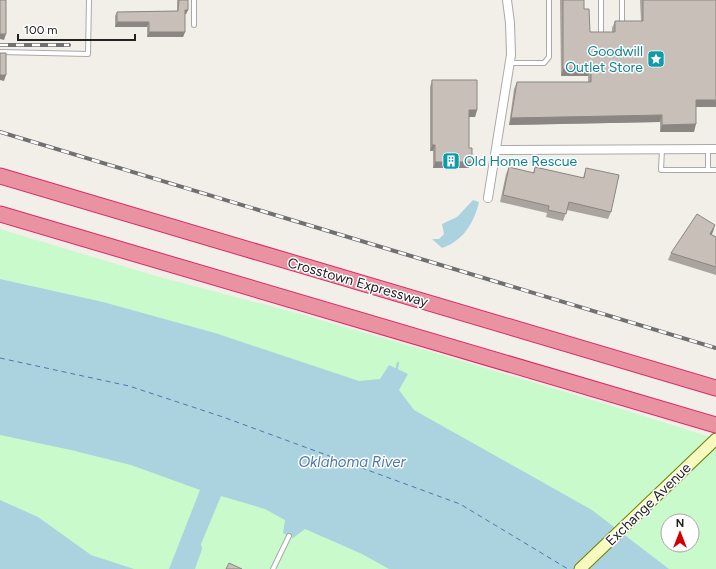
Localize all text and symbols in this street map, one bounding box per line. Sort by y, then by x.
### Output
scale bar [18,16,135,42]
text: 100 m [24,23,58,37]
place label: Goodwill Outlet Store [565,43,643,76]
place icon: Goodwill Outlet Store [646,49,666,69]
building icon: Old Home Rescue [441,151,461,171]
place label: Old Home Rescue [464,153,578,170]
street label: Crosstown Expressway [286,254,431,311]
water label: Oklahoma River [298,453,407,471]
street label: Exchange Avenue [602,459,695,549]
north arrow [660,513,700,553]
text: N [676,517,684,530]

